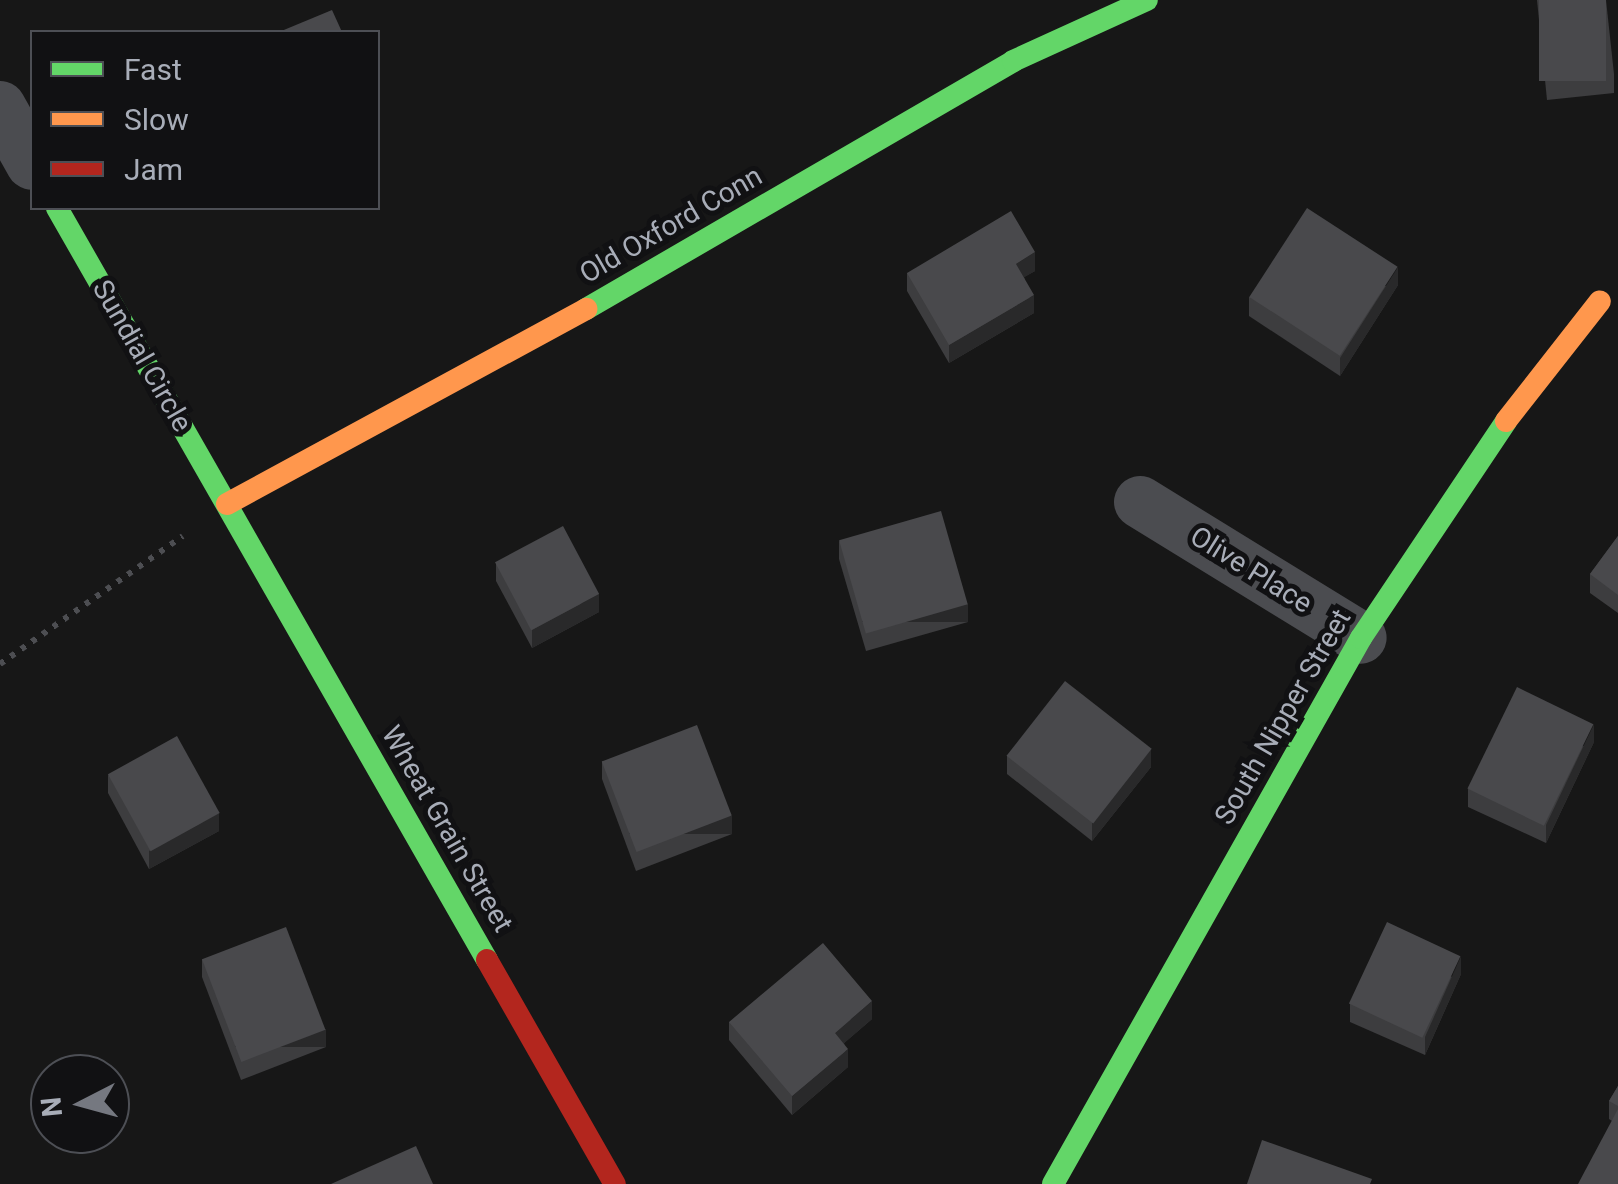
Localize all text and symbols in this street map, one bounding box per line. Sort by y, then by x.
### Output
legend [30,30,380,210]
text: Fast [124,52,182,87]
text: Slow [124,102,189,137]
text: Jam [124,152,183,187]
street label: Old Oxford Conn [574,159,768,291]
street label: Sundial Circle [85,274,199,438]
street label: Olive Place [1184,519,1318,621]
street label: South Nipper Street [1208,603,1358,831]
street label: Wheat Grain Street [374,720,520,938]
north arrow [30,1054,130,1154]
text: N [34,1095,69,1119]

